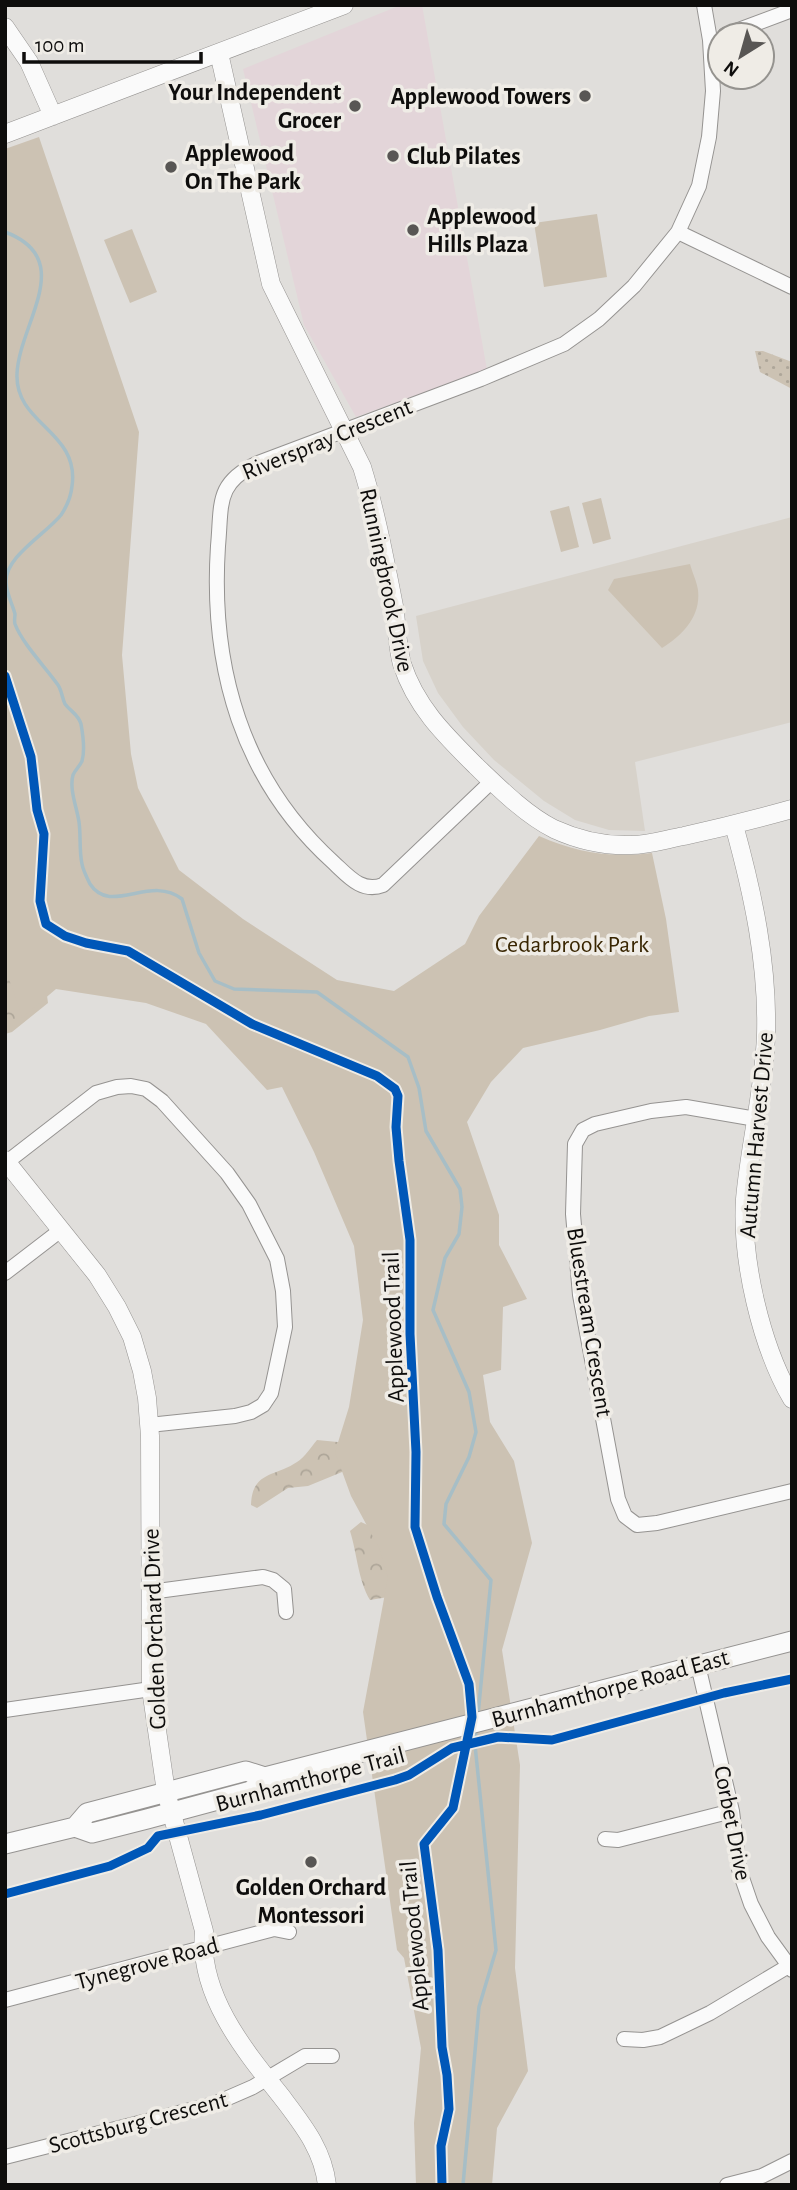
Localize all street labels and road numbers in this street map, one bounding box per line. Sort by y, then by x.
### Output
street label: Riverspray Crescent [239,395,416,485]
street label: Runningbrook Drive [355,486,417,674]
street label: Autumn Harvest Drive [736,1031,778,1239]
street label: Bluestream Crescent [562,1226,616,1419]
street label: Applewood Trail [379,1251,409,1403]
street label: Golden Orchard Drive [139,1528,171,1730]
street label: Burnhamthorpe Road East [489,1646,732,1732]
street label: Burnhamthorpe Trail [213,1743,407,1817]
street label: Corbet Drive [709,1764,755,1883]
street label: Applewood Trail [396,1860,434,2012]
street label: Tynegrove Road [73,1933,221,1995]
street label: Scottsburg Crescent [46,2087,230,2158]

